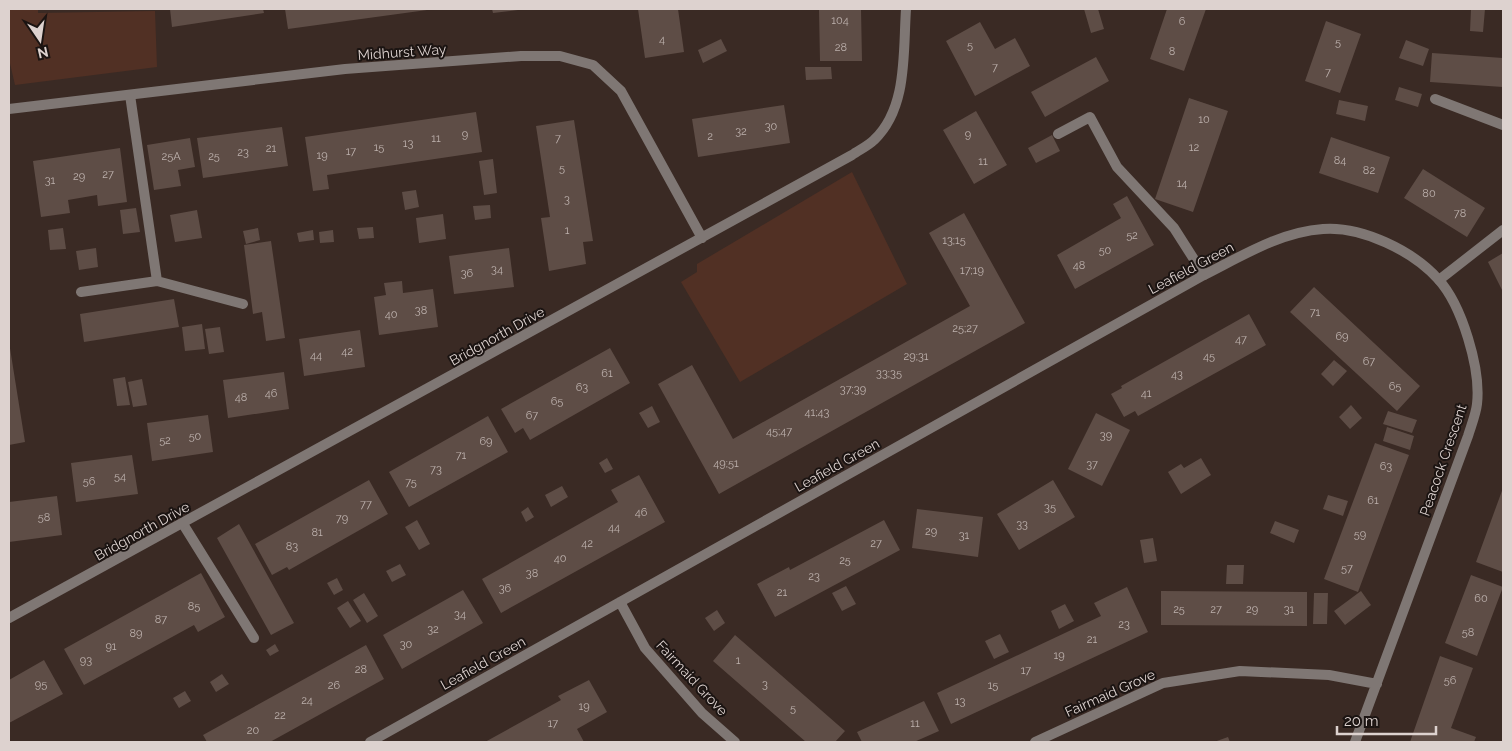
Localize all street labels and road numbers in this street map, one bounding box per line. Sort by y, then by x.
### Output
street label: Midhurst Way [357,41,447,63]
street label: Leafield Green [1146,239,1236,297]
street label: Bridgnorth Drive [447,303,547,369]
street label: Peacock Crescent [1416,402,1470,518]
street label: Leafield Green [792,435,882,495]
street label: Bridgnorth Drive [92,498,192,564]
street label: Leafield Green [438,633,528,693]
street label: Fairmaid Grove [653,637,731,719]
street label: Fairmaid Grove [1062,666,1158,720]

